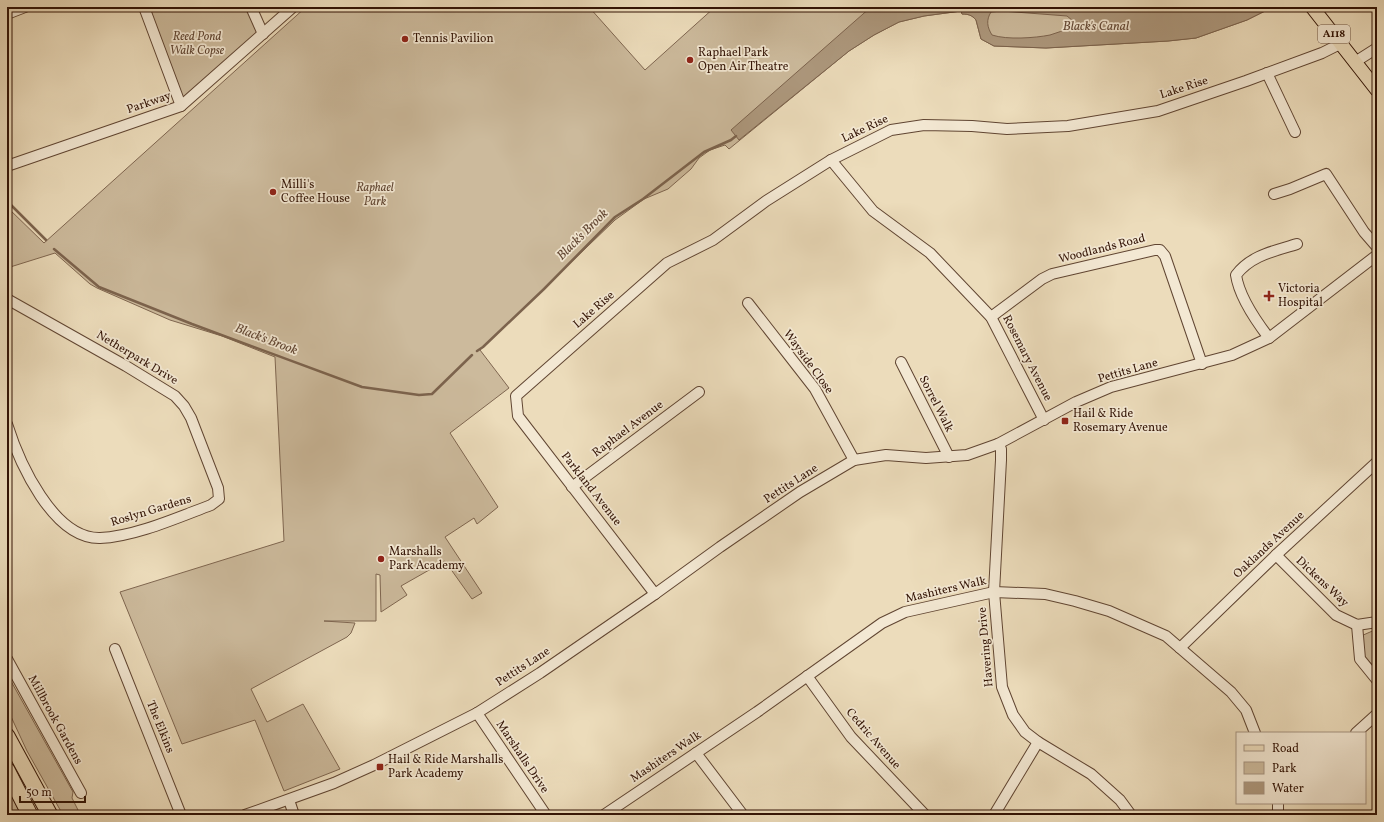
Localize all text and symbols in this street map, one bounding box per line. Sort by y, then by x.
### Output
water label: Black's Canal [1063,18,1130,36]
road number: A118 [1318,25,1350,43]
park label: Reed Pond Walk Copse [170,29,225,59]
place label: Tennis Pavilion [413,31,494,47]
marker: Tennis Pavilion [400,34,410,44]
place label: Raphael Park Open Air Theatre [698,45,789,75]
marker: Raphael Park Open Air Theatre [685,55,695,65]
street label: Lake Rise [1158,73,1210,103]
street label: Parkway [125,88,174,118]
street label: Lake Rise [839,111,891,147]
place label: Milli's Coffee House [281,177,350,207]
park label: Raphael Park [356,180,394,210]
marker: Milli's Coffee House [268,187,278,197]
water label: Black's Brook [553,205,613,265]
street label: Woodlands Road [1057,230,1147,267]
place label: Victoria Hospital [1278,281,1323,311]
street label: Lake Rise [570,287,618,332]
marker: Victoria Hospital [1263,290,1275,302]
street label: Rosemary Avenue [998,312,1056,404]
water label: Black's Brook [232,320,300,360]
street label: Netherpark Drive [93,327,181,389]
street label: Wayside Close [779,327,837,398]
street label: Pettits Lane [1096,355,1160,387]
street label: Sorrel Walk [915,373,957,436]
street label: Raphael Avenue [589,397,667,461]
place label: Hail & Ride Rosemary Avenue [1073,406,1168,436]
marker: Hail & Ride Rosemary Avenue [1060,416,1070,426]
street label: Parkland Avenue [557,449,625,529]
street label: Pettits Lane [761,460,821,507]
street label: Roslyn Gardens [109,491,193,531]
street label: Oaklands Avenue [1230,508,1308,582]
place label: Marshalls Park Academy [389,544,465,574]
street label: Dickens Way [1292,553,1352,611]
marker: Marshalls Park Academy [376,554,386,564]
street label: Mashiters Walk [904,573,988,607]
street label: Havering Drive [975,606,997,688]
street label: Pettits Lane [493,643,553,690]
street label: Millbrook Gardens [24,673,86,767]
street label: The Elkins [142,698,178,756]
street label: Cedric Avenue [842,705,904,773]
street label: Marshalls Drive [492,718,552,797]
street label: Mashiters Walk [627,727,705,787]
legend [1236,732,1366,804]
text: Road [1272,741,1299,757]
place label: Hail & Ride Marshalls Park Academy [388,752,503,782]
text: Park [1272,761,1297,777]
marker: Hail & Ride Marshalls Park Academy [375,762,385,772]
scale bar [20,778,85,804]
text: Water [1272,781,1304,797]
text: 50 m [26,785,52,801]

